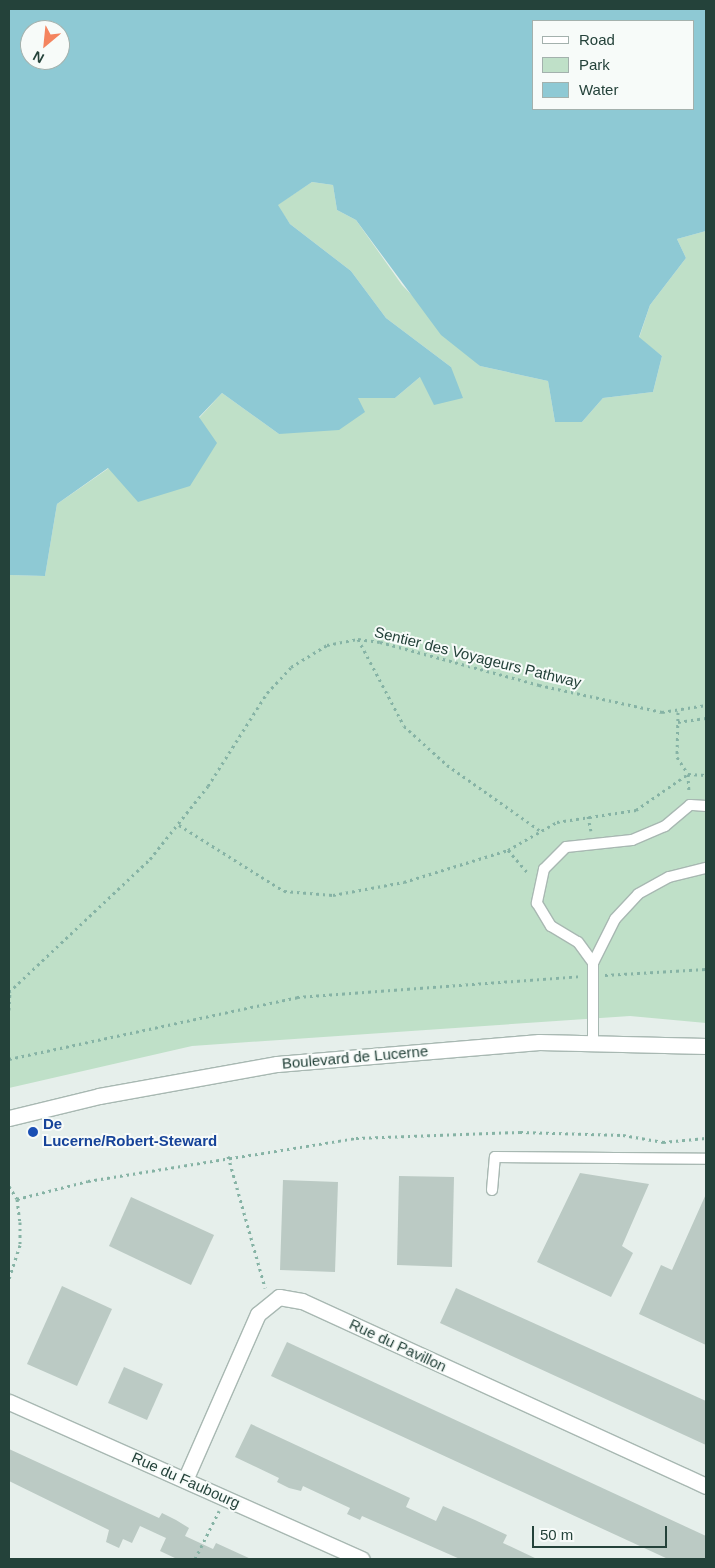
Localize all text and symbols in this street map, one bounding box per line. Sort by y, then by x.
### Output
north arrow [20,20,70,70]
legend [532,20,695,110]
text: Road [579,31,615,48]
text: N [30,48,47,67]
text: Park [579,56,610,73]
text: Water [579,81,618,98]
street label: Sentier des Voyageurs Pathway [373,623,583,691]
street label: Boulevard de Lucerne [281,1042,429,1072]
place label: De Lucerne/Robert-Steward [43,1114,217,1149]
marker: De Lucerne/Robert-Steward [27,1126,39,1138]
street label: Rue du Pavillon [347,1315,449,1375]
street label: Rue du Faubourg [129,1448,243,1512]
scale bar [535,1516,670,1548]
text: 50 m [540,1526,573,1543]

